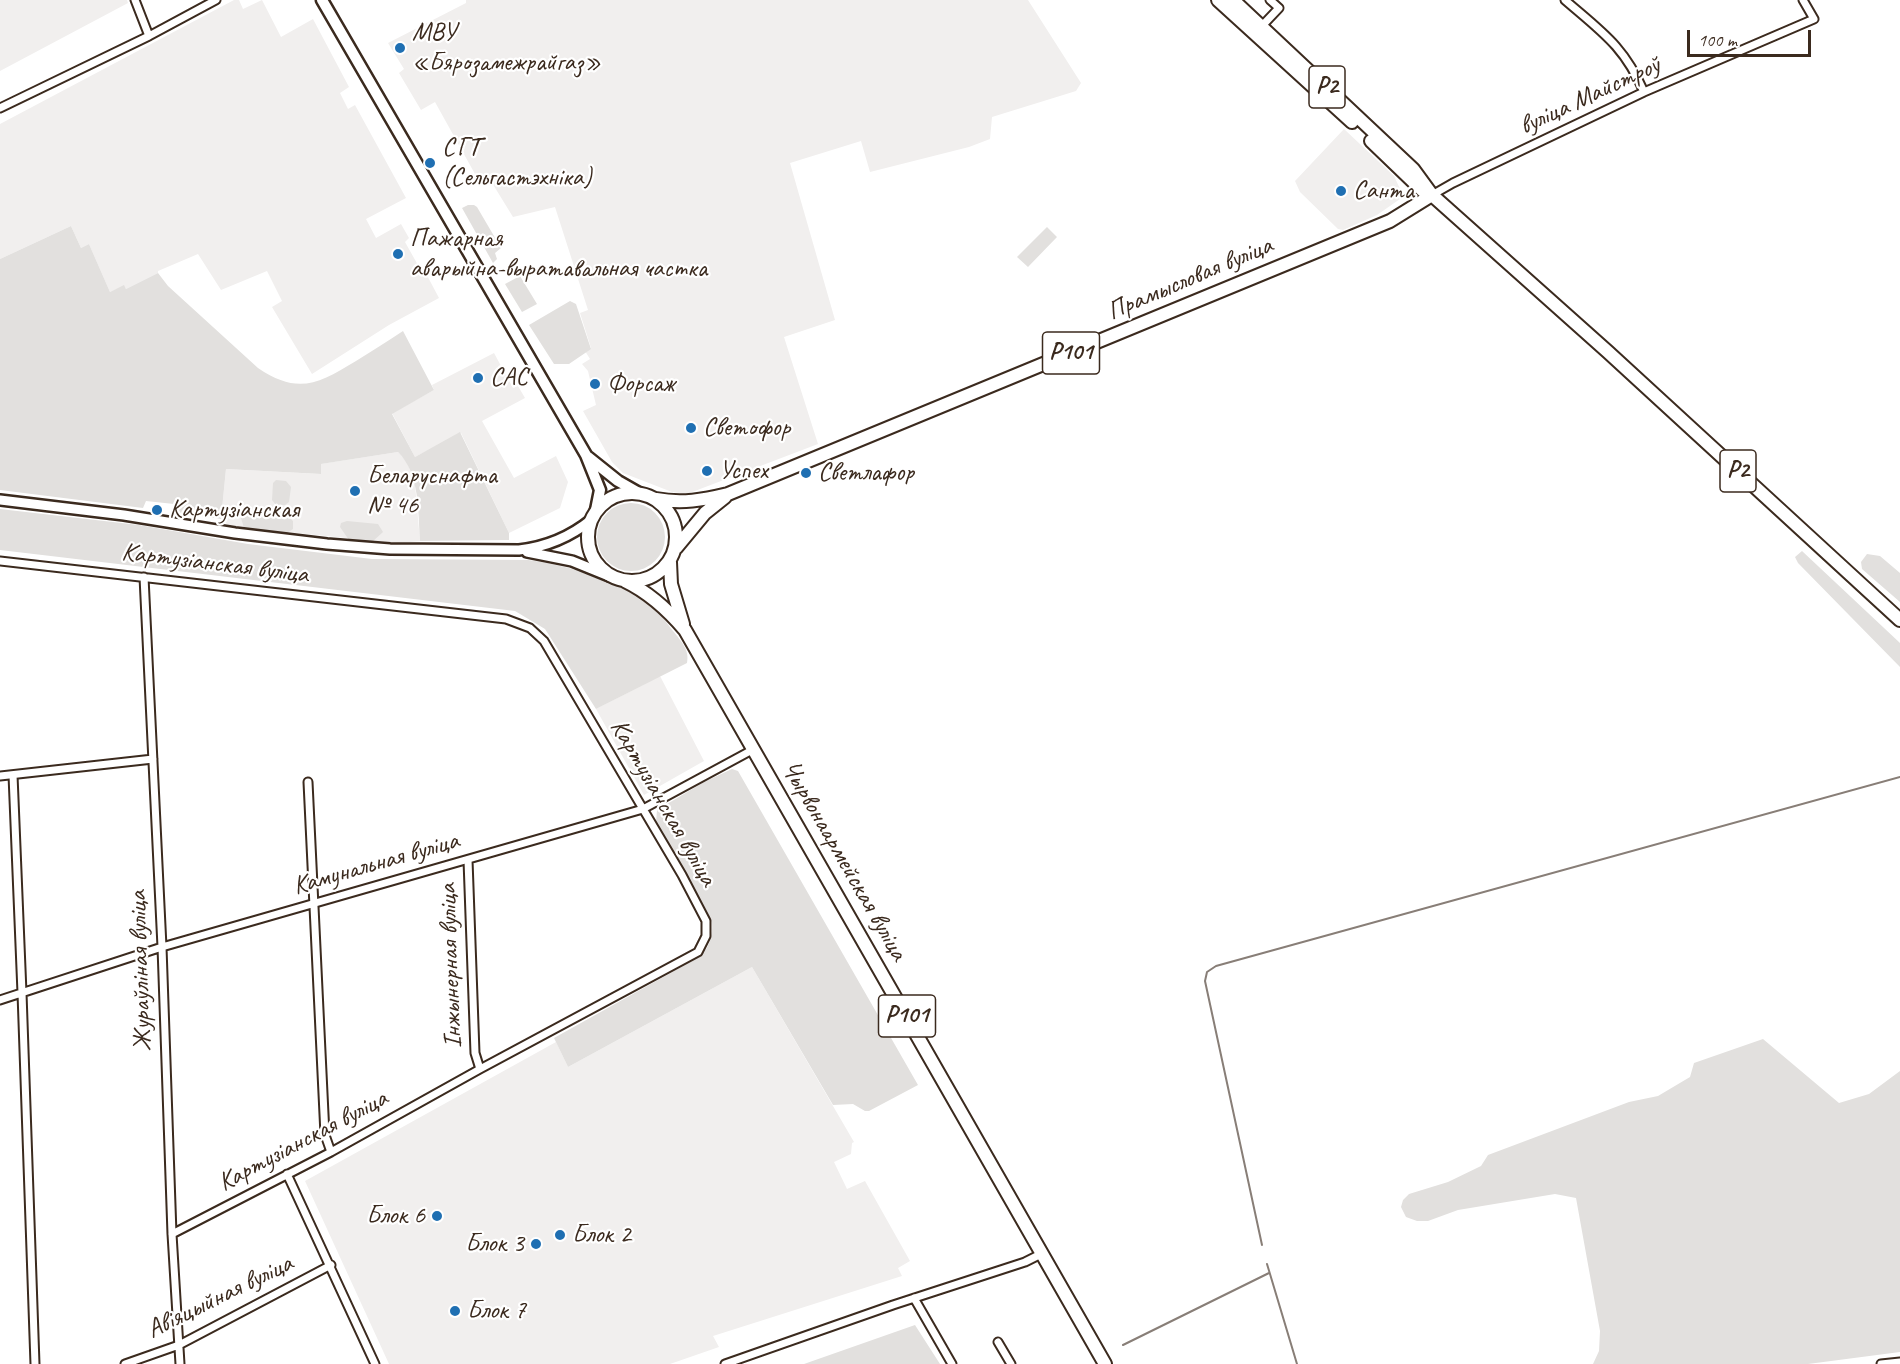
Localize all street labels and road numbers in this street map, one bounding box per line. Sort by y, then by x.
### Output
street label: вуліца Майстроў [1515,50,1665,142]
road number: Р2 [1309,66,1345,108]
street label: Прамысловая вуліца [1103,230,1277,328]
road number: Р101 [1042,332,1100,374]
road number: Р2 [1720,450,1756,492]
street label: Картузіанская вуліца [120,537,310,591]
street label: Картузіанская вуліца [603,714,723,892]
street label: Чырвонаармейская вуліца [774,756,914,966]
street label: Камунальная вуліца [290,825,462,903]
street label: Інжынерная вуліца [433,883,469,1049]
street label: Жураўліная вуліца [123,890,159,1052]
road number: Р101 [878,995,936,1037]
street label: Картузіанская вуліца [213,1083,393,1199]
street label: Авіяцыйная вуліца [142,1248,298,1346]

